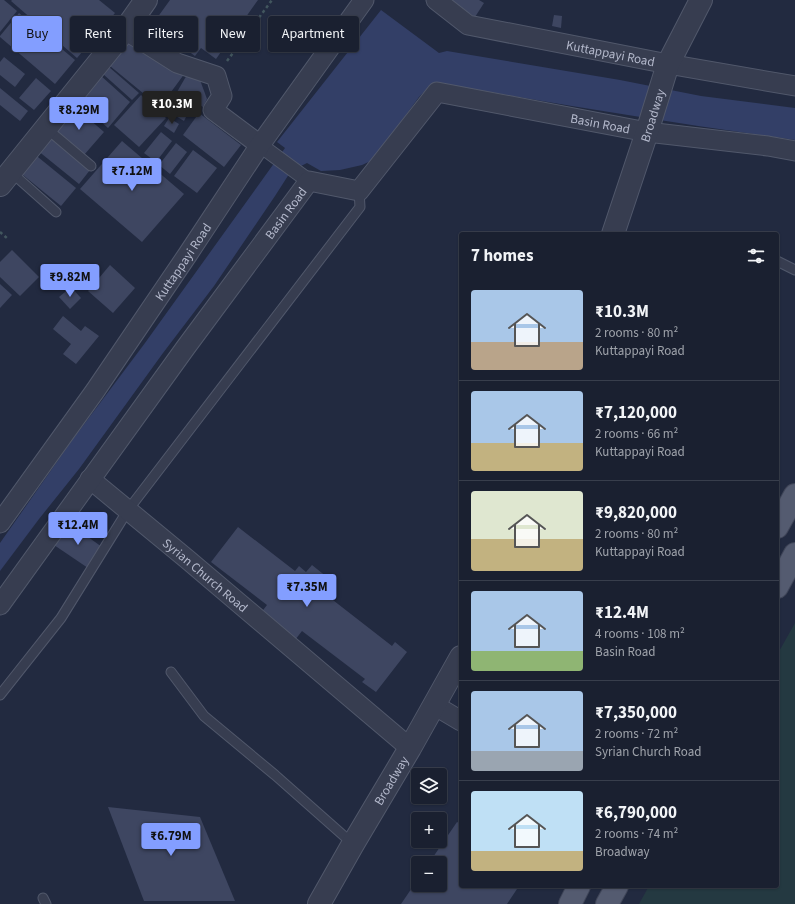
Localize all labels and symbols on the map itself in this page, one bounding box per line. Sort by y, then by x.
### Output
street label: Kuttappayi Road [565,36,656,71]
street label: Broadway [636,87,670,144]
pin: ₹10.3M [139,91,205,125]
pin: ₹8.29M [46,97,112,131]
street label: Basin Road [569,110,632,139]
pin: ₹7.12M [99,158,165,192]
street label: Basin Road [261,184,311,243]
street label: Kuttappayi Road [151,220,216,304]
pin: ₹9.82M [37,264,103,298]
pin: ₹12.4M [45,512,111,546]
street label: Syrian Church Road [158,534,251,617]
pin: ₹7.35M [274,574,340,608]
street label: Broadway [370,753,413,809]
pin: ₹6.79M [138,823,204,857]

